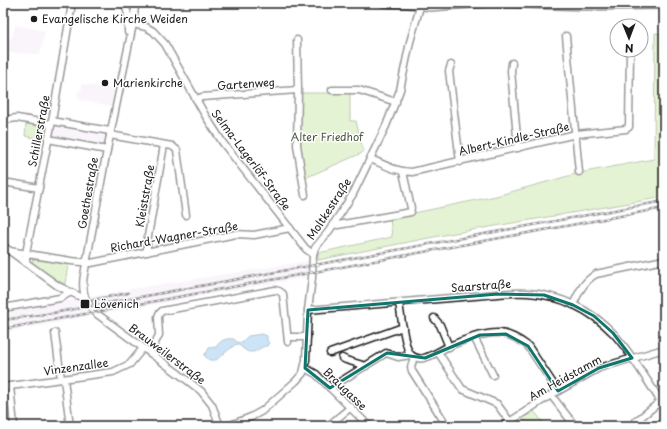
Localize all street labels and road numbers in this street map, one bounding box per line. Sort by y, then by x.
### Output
street label: Gartenweg [217,73,275,94]
street label: Schillerstraße [23,93,54,168]
street label: Selma-Lagerlöf-Straße [208,106,295,214]
street label: Albert-Kindle-Straße [457,117,571,160]
street label: Goethestraße [73,156,102,230]
street label: Kleiststraße [131,163,158,228]
street label: Moltkestraße [302,174,355,243]
street label: Richard-Wagner-Straße [109,217,239,256]
street label: Saarstraße [450,275,512,296]
street label: Brauweilerstraße [125,319,209,388]
street label: Am Heidstamm [525,350,604,405]
street label: Vinzenzallee [42,354,110,379]
street label: Braugasse [320,363,371,414]

